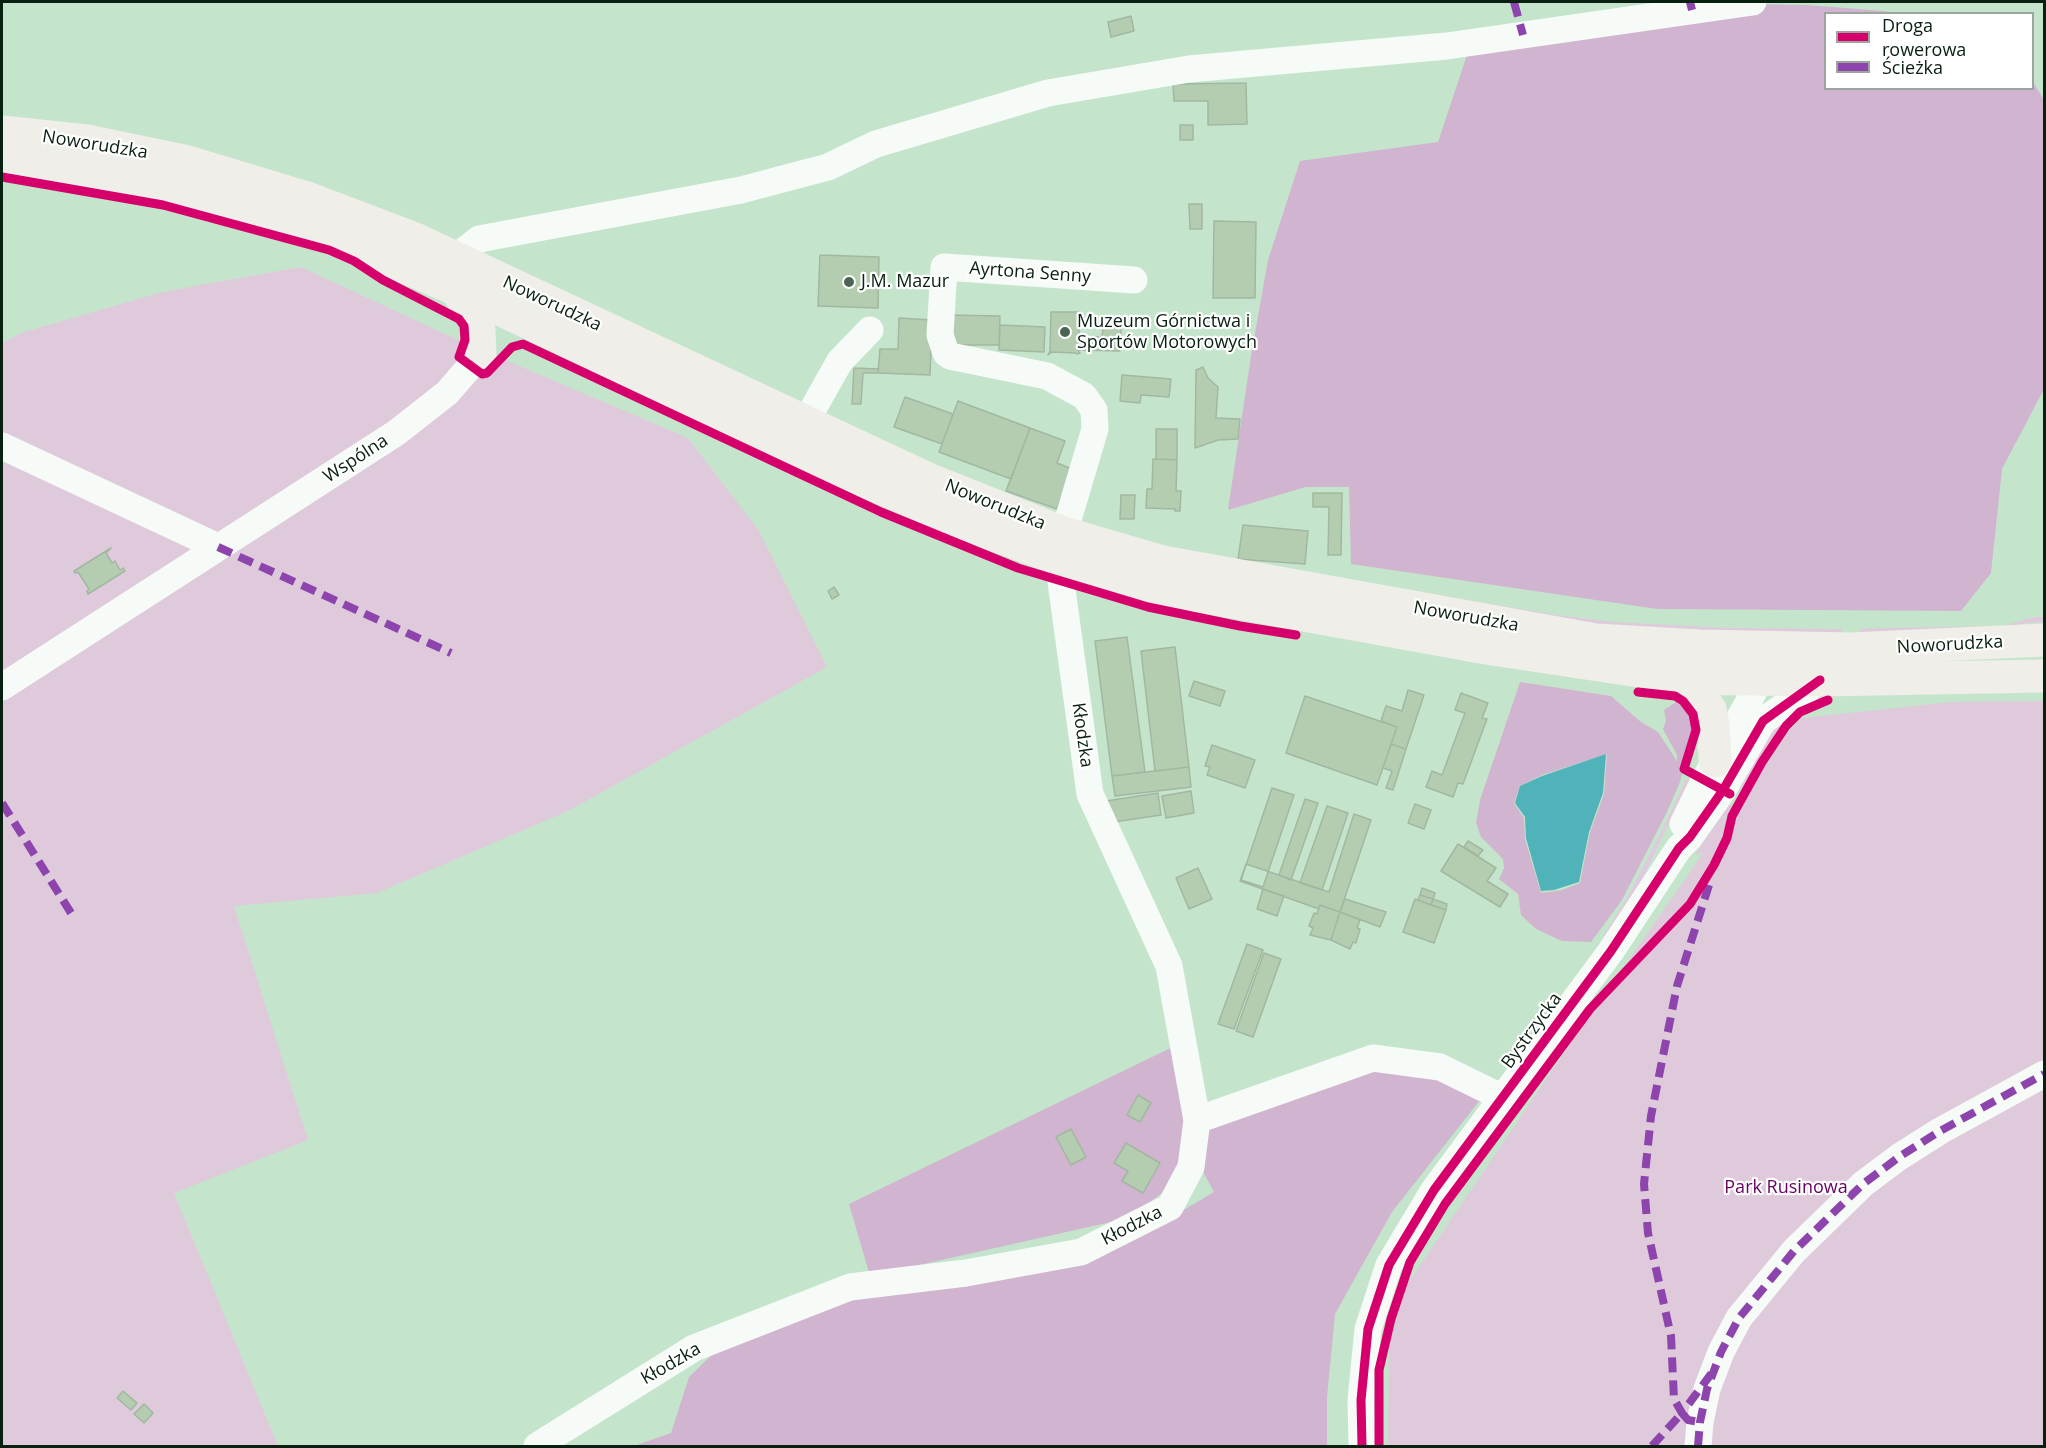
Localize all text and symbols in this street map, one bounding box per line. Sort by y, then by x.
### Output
legend [1824,12,2034,90]
text: Droga rowerowa [1882,13,1966,61]
text: Ścieżka [1882,55,1943,79]
street label: Noworudzka [41,126,149,164]
street label: Ayrtona Senny [968,258,1092,288]
place label: J.M. Mazur [861,271,949,293]
street label: Noworudzka [499,272,605,336]
marker: J.M. Mazur [842,275,856,289]
place label: Muzeum Górnictwa i Sportów Motorowych [1077,311,1257,354]
marker: Muzeum Górnictwa i Sportów Motorowych [1058,325,1072,339]
street label: Wspólna [320,430,392,488]
street label: Noworudzka [942,475,1048,535]
street label: Noworudzka [1412,597,1520,637]
street label: Noworudzka [1896,631,2004,659]
street label: Kłodzka [1067,701,1097,769]
street label: Bystrzycka [1497,989,1567,1073]
park label: Park Rusinowa [1724,1177,1848,1199]
street label: Kłodzka [1098,1202,1166,1250]
street label: Kłodzka [637,1338,705,1390]

